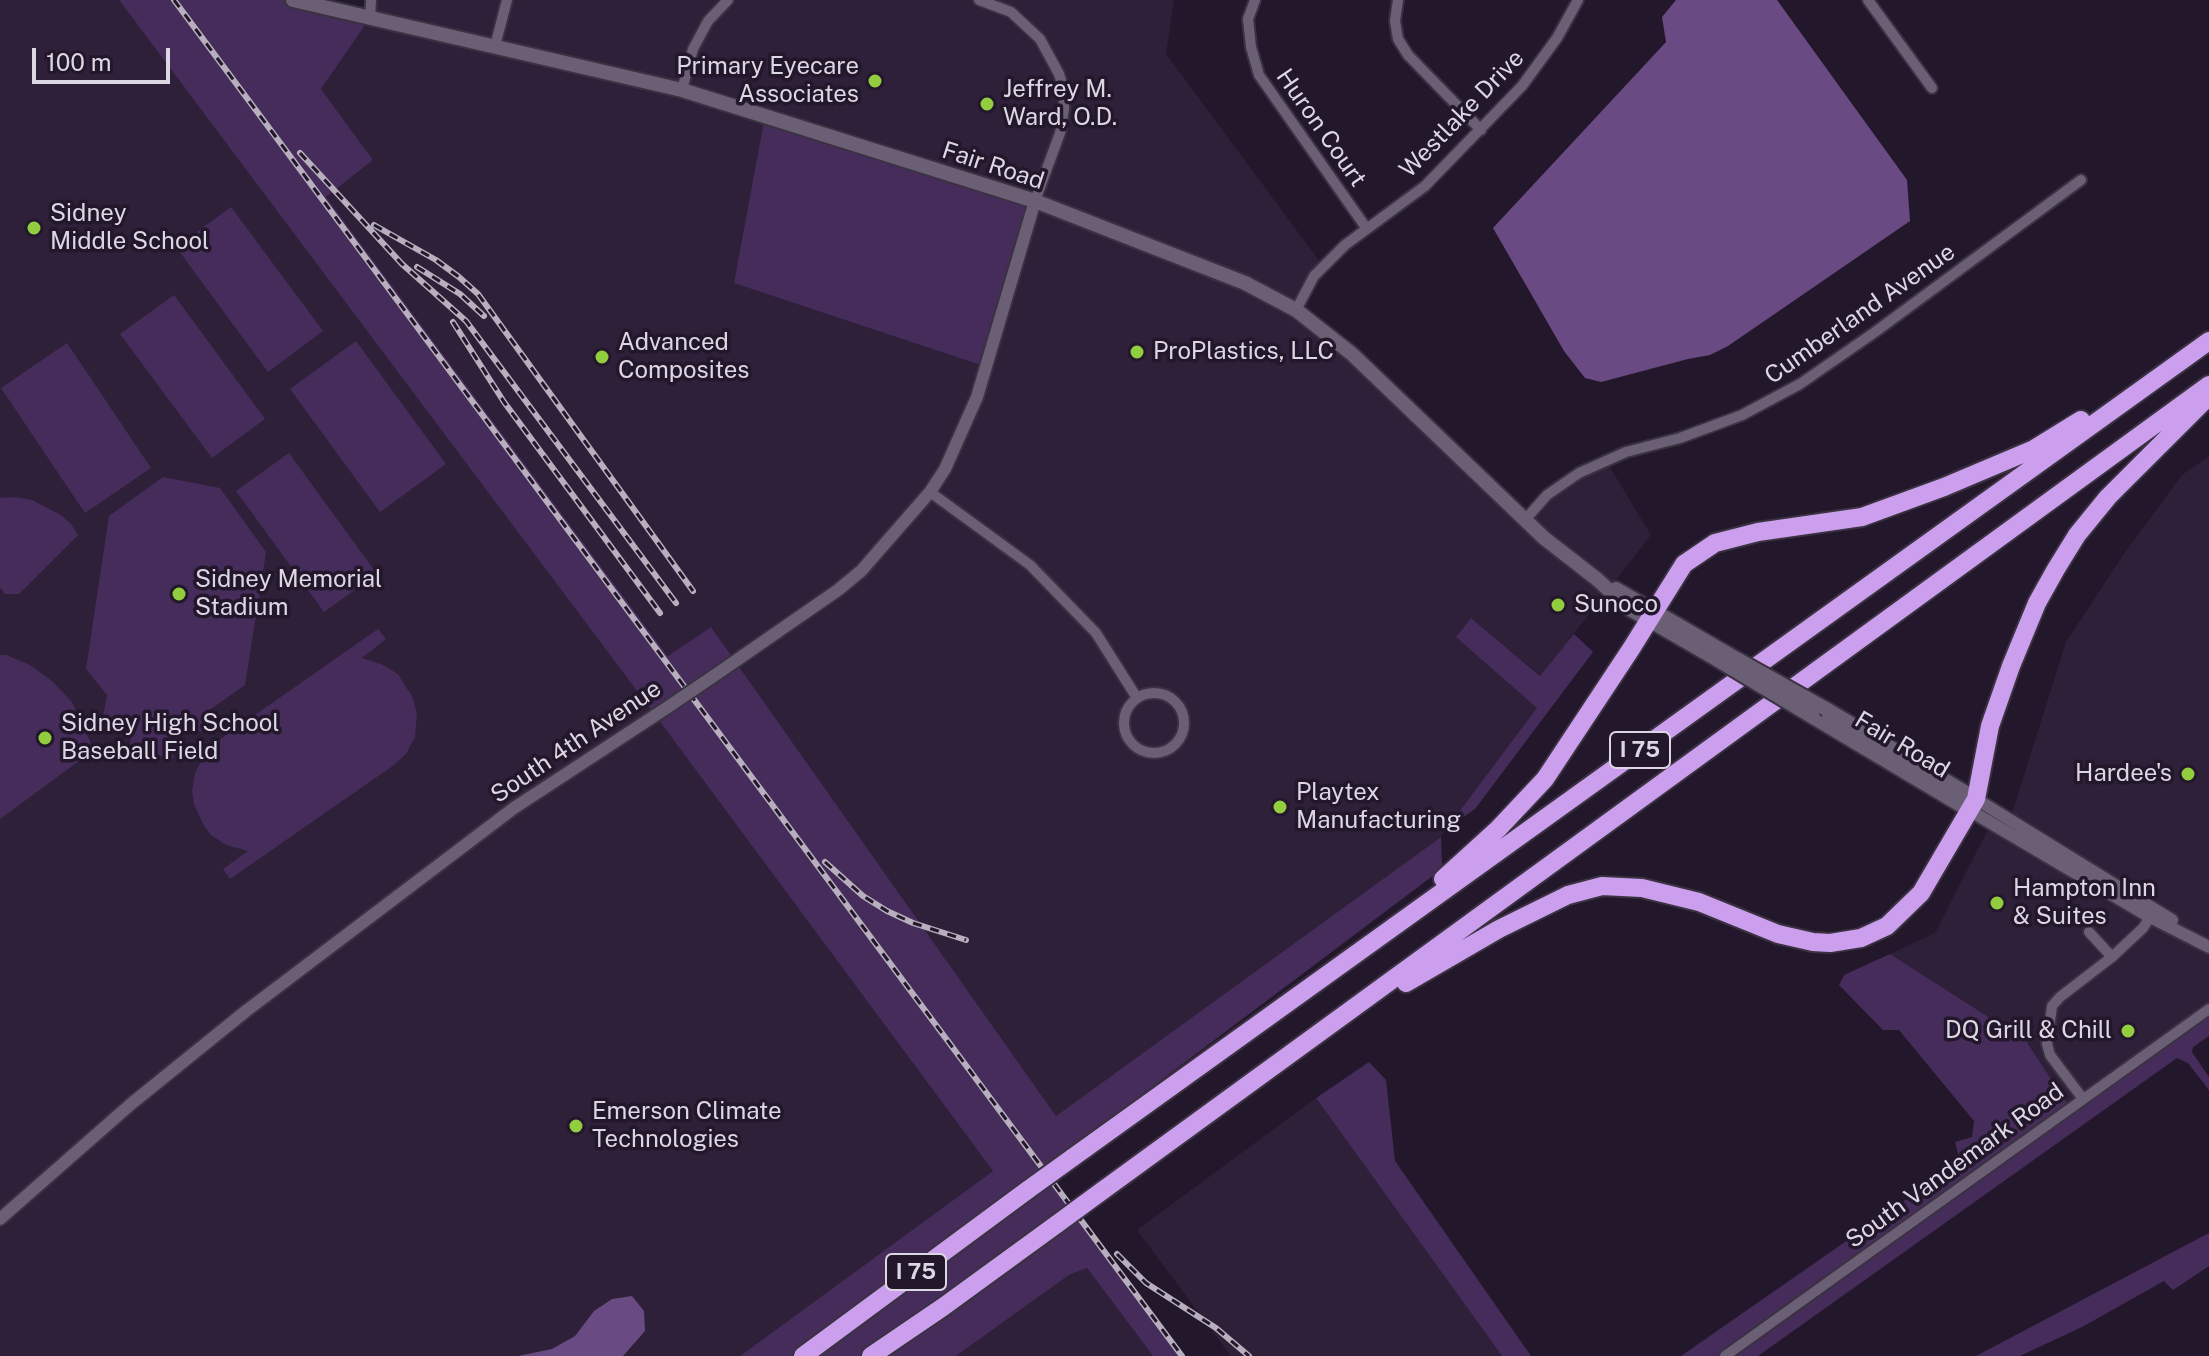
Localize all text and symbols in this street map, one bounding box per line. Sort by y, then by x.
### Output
scale bar [36,32,174,82]
street label: Westlake Drive [1394,44,1530,184]
text: 100 m [46,48,112,76]
place label: Primary Eyecare Associates [676,53,859,109]
street label: Huron Court [1270,63,1372,193]
marker: Primary Eyecare Associates [866,72,884,90]
place label: Jeffrey M. Ward, O.D. [1003,76,1117,132]
marker: Jeffrey M. Ward, O.D. [978,95,996,113]
street label: Fair Road [938,136,1048,196]
place label: Sidney Middle School [50,200,209,256]
marker: Sidney Middle School [25,219,43,237]
street label: Cumberland Avenue [1759,238,1961,390]
place label: Advanced Composites [618,329,749,385]
place label: ProPlastics, LLC [1153,338,1334,366]
marker: ProPlastics, LLC [1128,343,1146,361]
marker: Advanced Composites [593,348,611,366]
place label: Sidney Memorial Stadium [195,566,382,622]
marker: Sidney Memorial Stadium [170,585,188,603]
place label: Sunoco [1574,591,1658,619]
marker: Sunoco [1549,596,1567,614]
street label: South 4th Avenue [485,674,667,810]
street label: Fair Road [1849,706,1955,784]
place label: Sidney High School Baseball Field [61,710,280,766]
marker: Sidney High School Baseball Field [36,729,54,747]
road number: I 75 [1610,732,1670,768]
place label: Hardee's [2075,760,2172,788]
marker: Hardee's [2179,765,2197,783]
place label: Playtex Manufacturing [1296,779,1461,835]
marker: Playtex Manufacturing [1271,798,1289,816]
place label: Hampton Inn & Suites [2013,875,2156,931]
marker: Hampton Inn & Suites [1988,894,2006,912]
place label: DQ Grill & Chill [1945,1017,2112,1045]
marker: DQ Grill & Chill [2119,1022,2137,1040]
street label: South Vandemark Road [1840,1077,2070,1255]
place label: Emerson Climate Technologies [592,1098,781,1154]
marker: Emerson Climate Technologies [567,1117,585,1135]
road number: I 75 [886,1254,946,1290]

